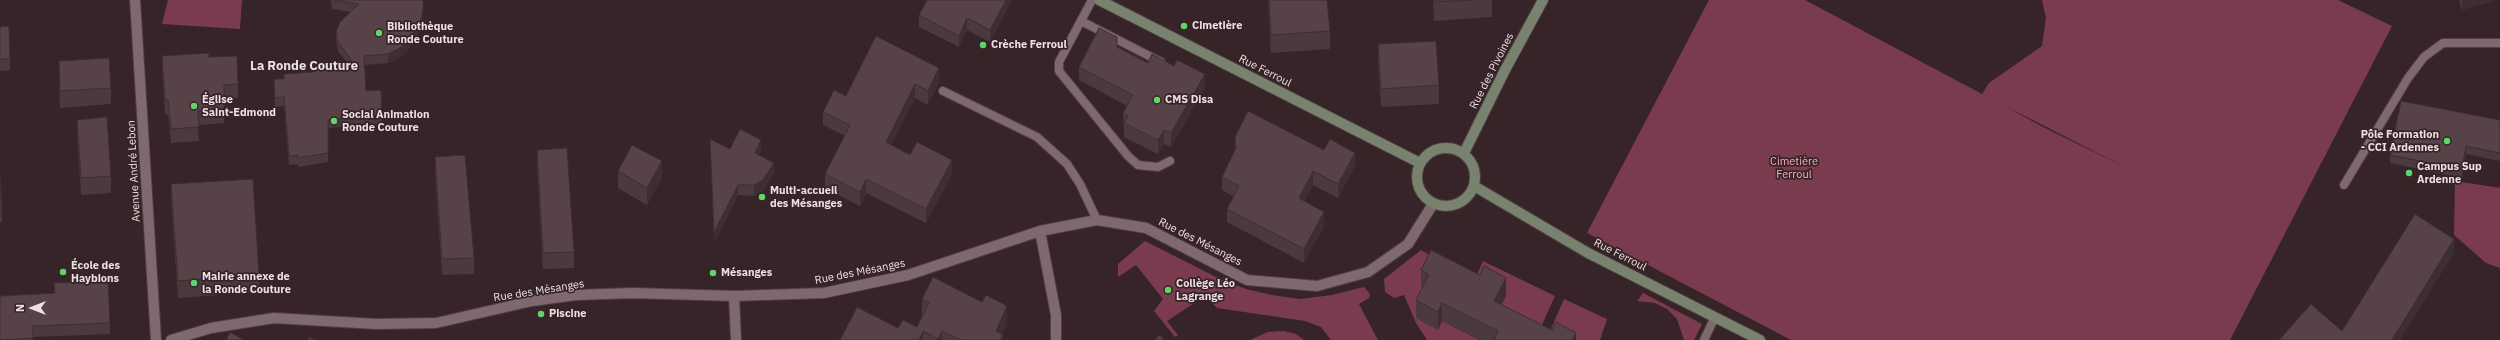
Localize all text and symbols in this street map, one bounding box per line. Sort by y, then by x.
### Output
place label: Cimetière [1192,19,1242,33]
place label: Bibliothèque Ronde Couture [387,20,464,46]
marker: Cimetière [1179,21,1189,31]
marker: Bibliothèque Ronde Couture [374,28,384,38]
street label: Rue des Pivoines [1467,31,1517,111]
place label: Crèche Ferroul [991,38,1067,52]
marker: Crèche Ferroul [978,40,988,50]
street label: Rue Ferroul [1236,52,1294,90]
district label: La Ronde Couture [250,58,358,74]
place label: Église Saint-Edmond [202,93,276,119]
place label: CMS Disa [1165,93,1213,107]
marker: CMS Disa [1152,95,1162,105]
marker: Église Saint-Edmond [189,101,199,111]
place label: Social Animation Ronde Couture [342,108,429,134]
marker: Social Animation Ronde Couture [329,116,339,126]
street label: Avenue André Lebon [125,120,143,222]
place label: Pôle Formation - CCI Ardennes [2361,128,2439,154]
marker: Pôle Formation - CCI Ardennes [2442,136,2452,146]
park label: Cimetière Ferroul [1770,155,1818,181]
place label: Campus Sup Ardenne [2417,160,2482,186]
marker: Campus Sup Ardenne [2404,168,2414,178]
place label: Multi-accueil des Mésanges [770,184,842,210]
marker: Multi-accueil des Mésanges [757,192,767,202]
street label: Rue des Mésanges [1156,215,1244,269]
street label: Rue Ferroul [1591,236,1649,274]
street label: Rue des Mésanges [814,257,906,287]
place label: École des Haybions [71,259,120,285]
place label: Mésanges [721,266,772,280]
marker: École des Haybions [58,267,68,277]
marker: Mésanges [708,268,718,278]
place label: Mairie annexe de la Ronde Couture [202,270,291,296]
street label: Rue des Mésanges [493,277,585,305]
place label: Collège Léo Lagrange [1176,277,1235,303]
marker: Mairie annexe de la Ronde Couture [189,278,199,288]
marker: Collège Léo Lagrange [1163,285,1173,295]
north arrow [12,288,52,328]
text: N [13,304,27,312]
place label: Piscine [549,307,586,321]
marker: Piscine [536,309,546,319]

